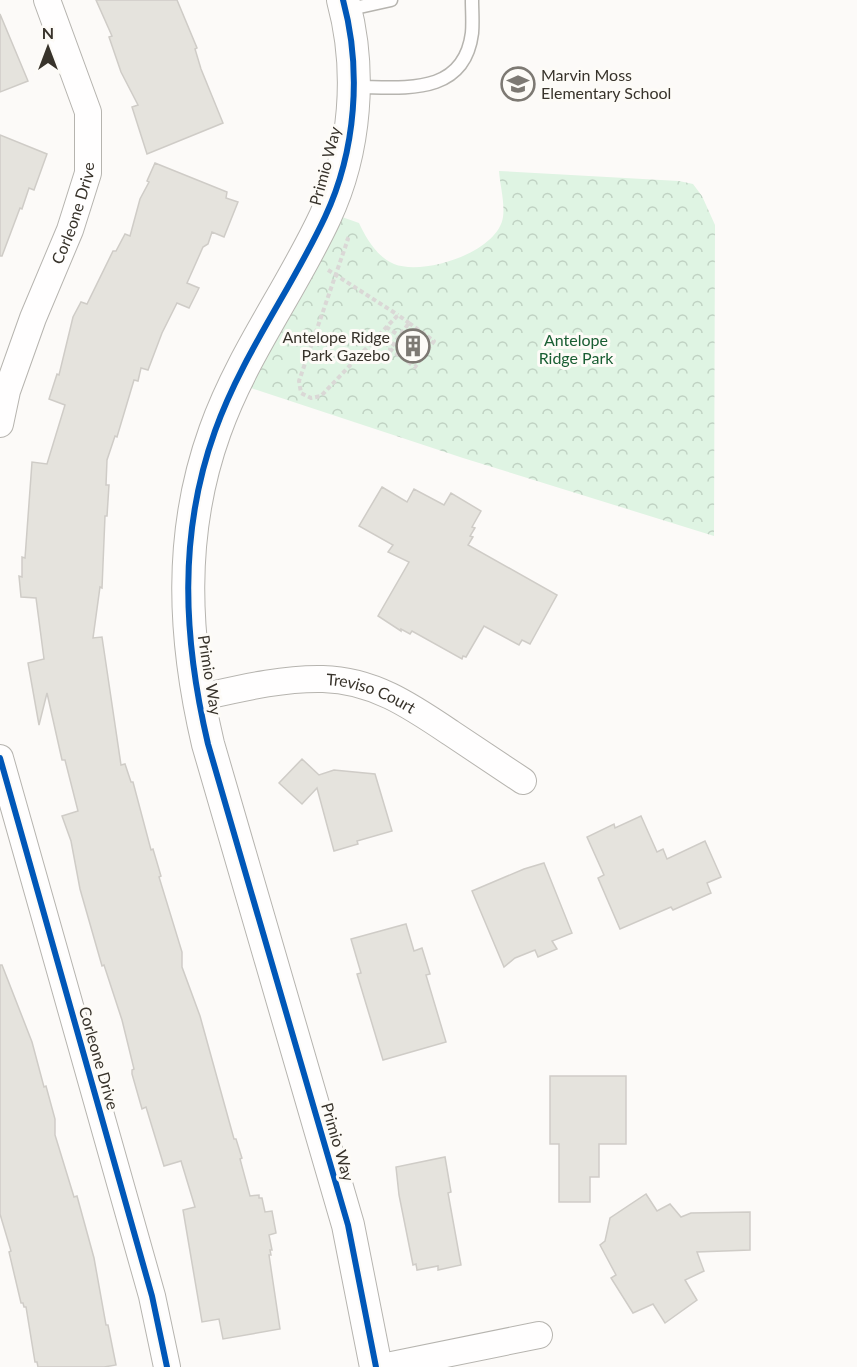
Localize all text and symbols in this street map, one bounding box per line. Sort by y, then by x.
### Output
north arrow [18,18,78,78]
text: N [42,23,54,42]
place label: Marvin Moss Elementary School [541,65,671,102]
school or university icon: Marvin Moss Elementary School [500,66,536,102]
street label: Primio Way [305,124,344,207]
street label: Corleone Drive [47,162,98,267]
place label: Antelope Ridge Park Gazebo [283,327,390,364]
building icon: Antelope Ridge Park Gazebo [395,328,431,364]
park label: Antelope Ridge Park [539,330,614,367]
street label: Primio Way [195,634,226,717]
street label: Treviso Court [326,669,420,717]
street label: Corleone Drive [76,1004,123,1112]
street label: Primio Way [318,1100,359,1184]

